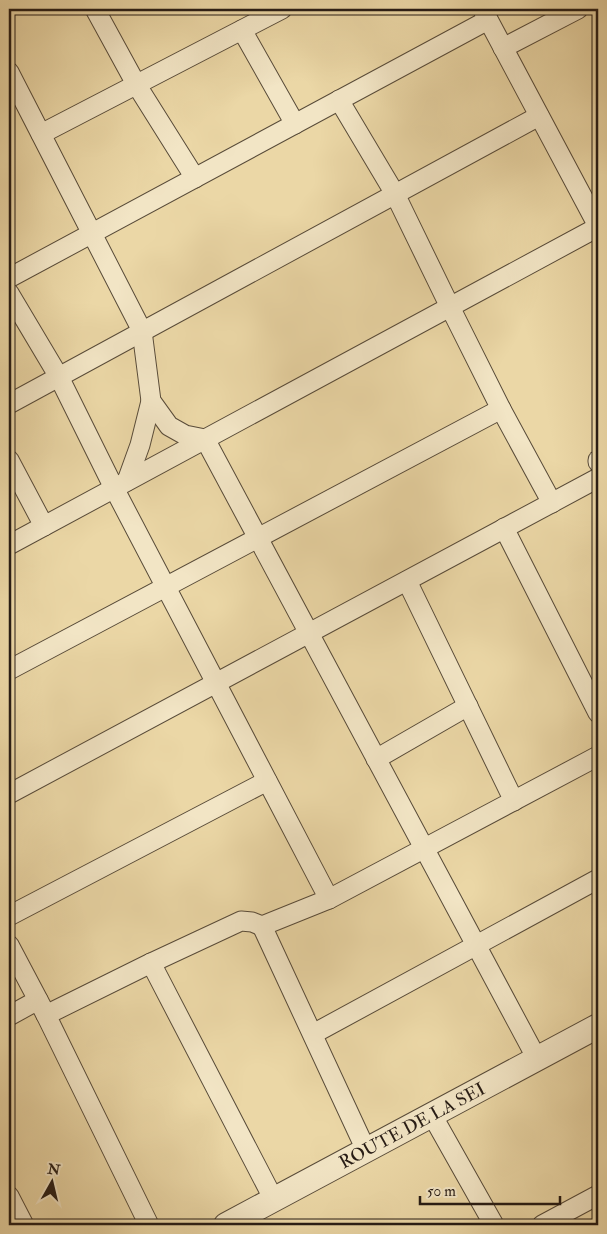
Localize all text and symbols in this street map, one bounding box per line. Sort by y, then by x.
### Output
street label: ROUTE DE LA SEI [335,1077,489,1174]
north arrow [28,1156,78,1206]
text: N [45,1160,62,1179]
scale bar [420,1174,560,1206]
text: 50 m [427,1182,456,1201]

